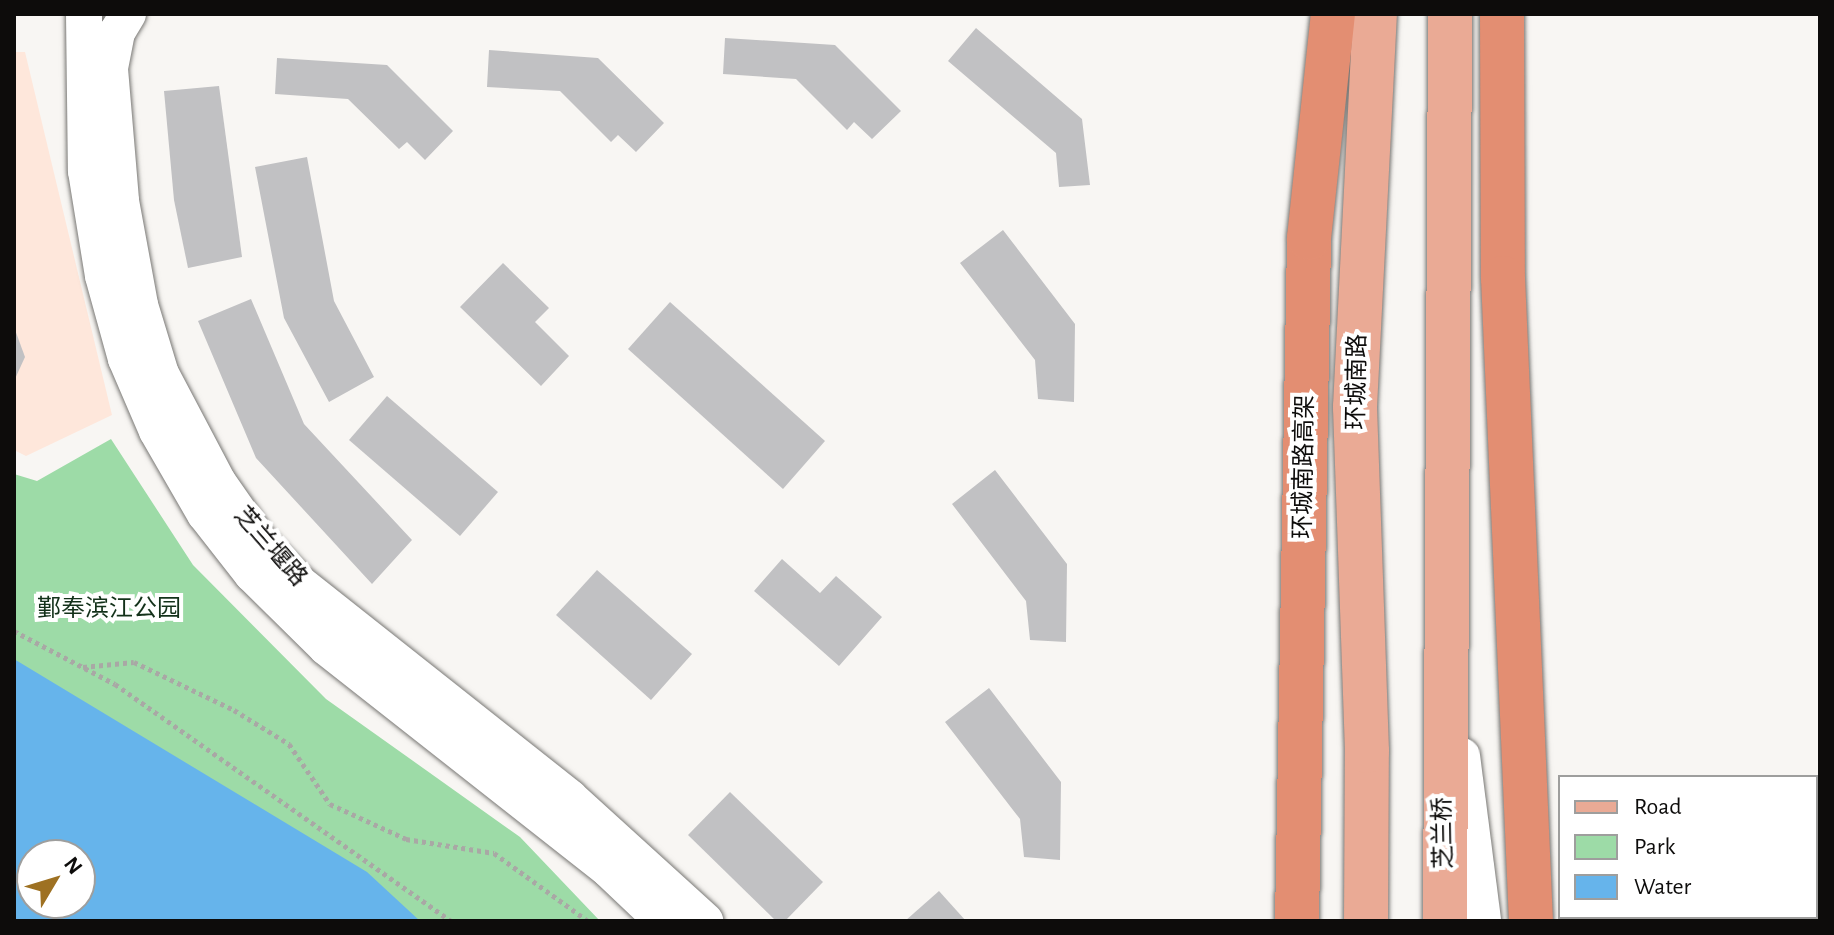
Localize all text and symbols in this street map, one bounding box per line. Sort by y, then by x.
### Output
street label: 环城南路 [1343,334,1373,430]
street label: 环城南路高架 [1289,395,1321,539]
street label: 芝兰堰路 [228,501,312,593]
park label: 鄞奉滨江公园 [37,596,181,624]
legend [1558,775,1818,919]
text: Road [1634,795,1682,819]
street label: 芝兰桥 [1429,797,1459,869]
text: Park [1634,835,1675,859]
north arrow [16,839,96,919]
text: N [60,853,87,878]
text: Water [1634,875,1691,899]

